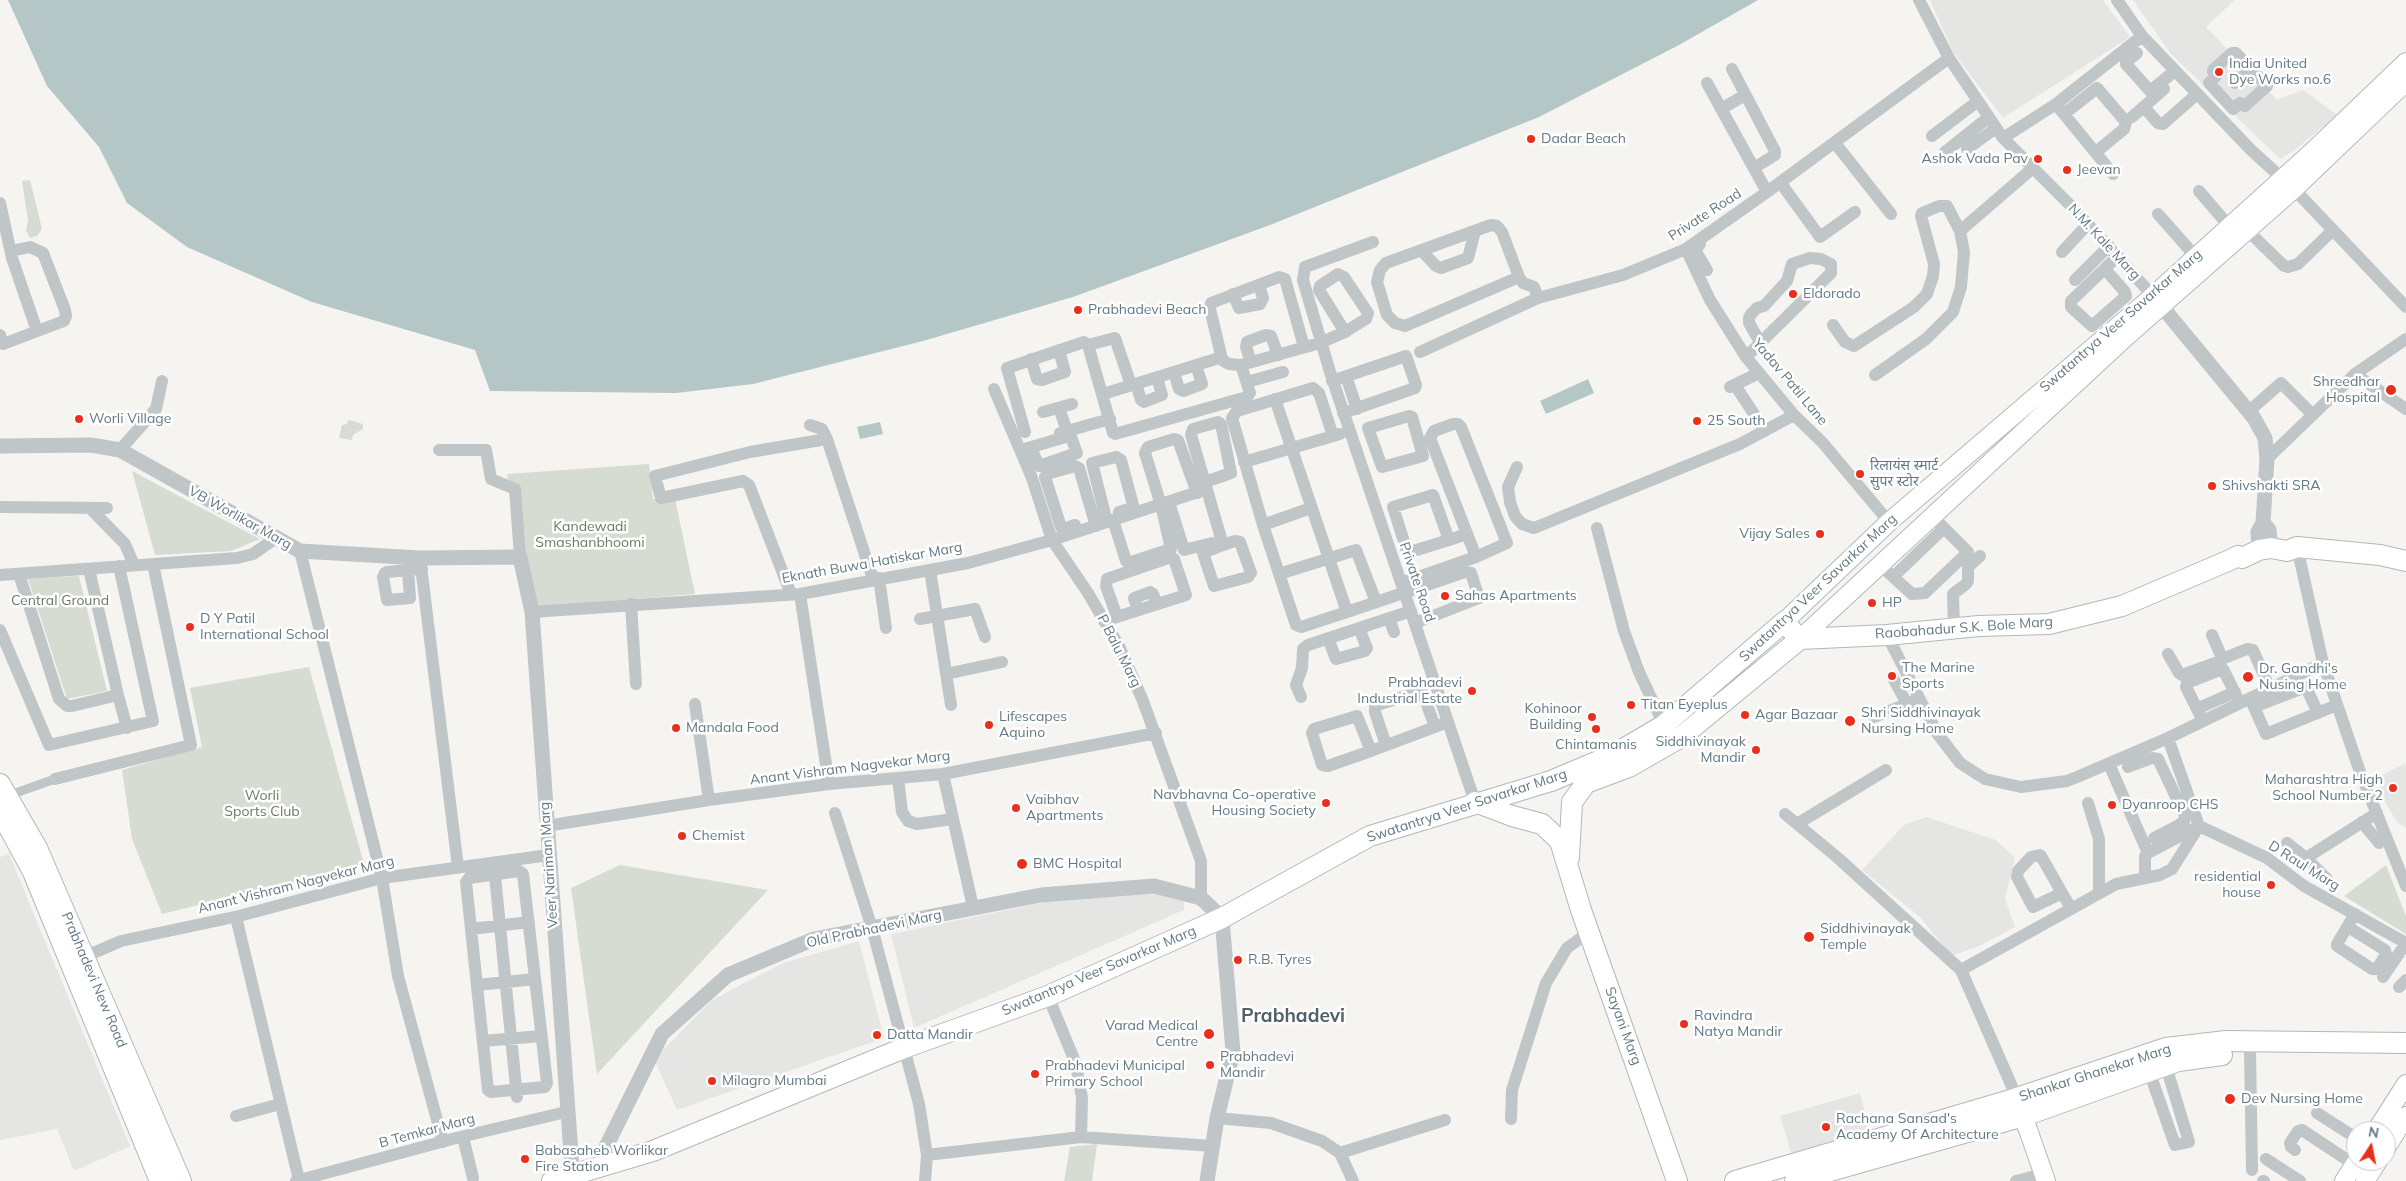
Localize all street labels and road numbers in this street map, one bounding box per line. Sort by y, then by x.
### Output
street label: Private Road [1665,185,1745,245]
street label: N.M. Kale Marg [2064,200,2144,284]
street label: Swatantrya Veer Savarkar Marg [2037,246,2205,396]
street label: Yadav Patil Lane [1749,335,1831,429]
street label: VB Worlikar Marg [185,483,295,553]
street label: Swatantrya Veer Savarkar Marg [1736,511,1900,665]
street label: Eknath Buwa Hatiskar Marg [780,539,964,587]
street label: Private Road [1395,540,1439,624]
street label: P Balu Marg [1093,612,1145,690]
street label: Raobahadur S.K. Bole Marg [1874,613,2054,643]
street label: Anant Vishram Nagvekar Marg [749,747,951,789]
street label: Swatantrya Veer Savarkar Marg [1365,766,1569,846]
street label: Veer Nariman Marg [536,801,562,929]
street label: D Raul Marg [2265,837,2343,895]
street label: Anant Vishram Nagvekar Marg [196,852,396,918]
street label: Old Prabhadevi Marg [805,906,943,952]
street label: Prabhadevi New Road [58,910,130,1050]
street label: Swatantrya Veer Savarkar Marg [999,922,1199,1020]
street label: Sayani Marg [1601,985,1645,1067]
street label: Shankar Ghanekar Marg [2017,1041,2173,1105]
street label: B Temkar Marg [377,1110,477,1152]

